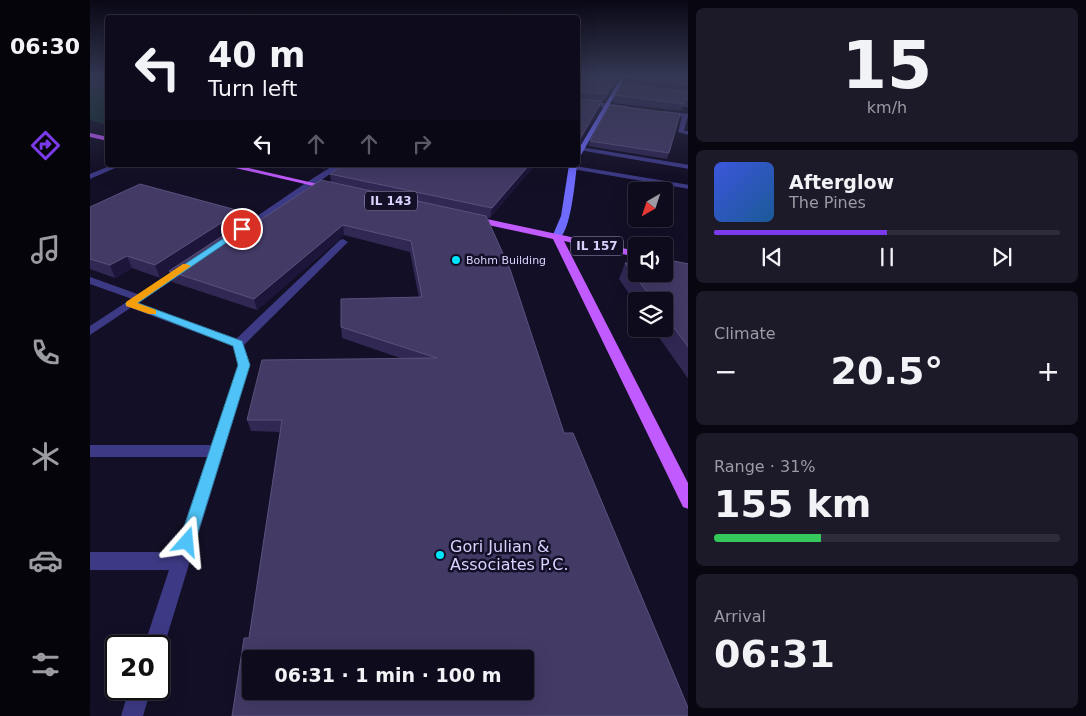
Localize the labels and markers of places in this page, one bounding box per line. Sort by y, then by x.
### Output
pin [221,208,263,250]
marker: Bohm Building [450,254,462,266]
place label: Bohm Building [466,254,546,267]
place label: Gori Julian & Associates P.C. [450,537,569,574]
marker: Gori Julian & Associates P.C. [434,549,446,561]

